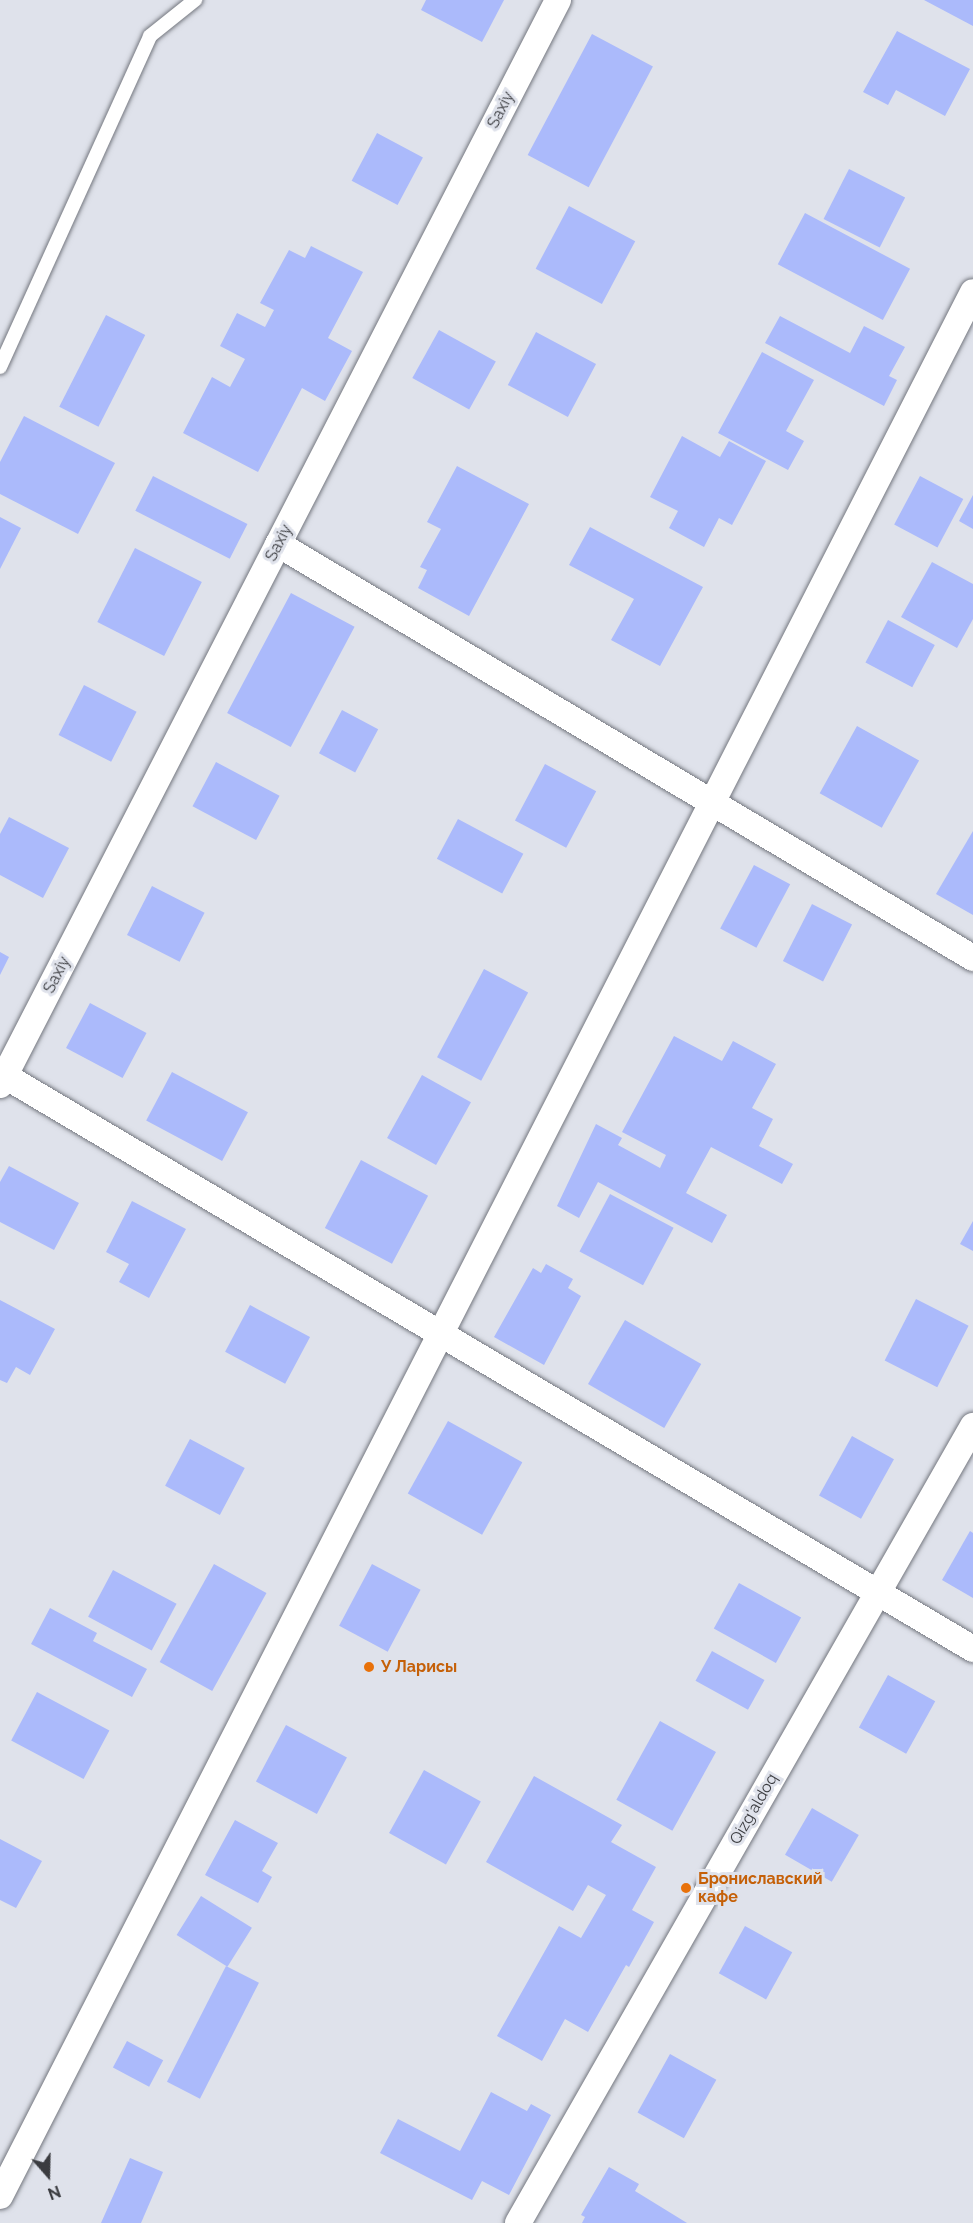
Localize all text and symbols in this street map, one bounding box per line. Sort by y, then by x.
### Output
street label: Saxiy [484,88,518,132]
street label: Saxiy [262,521,296,565]
street label: Saxiy [40,953,74,997]
place label: У Ларисы [381,1657,457,1677]
marker: У Ларисы [362,1660,376,1674]
street label: Qizg'aldoq [726,1770,782,1848]
place label: Брониславский кафе [698,1869,823,1907]
marker: Брониславский кафе [679,1881,693,1895]
north arrow [18,2145,78,2205]
text: N [45,2181,63,2203]

